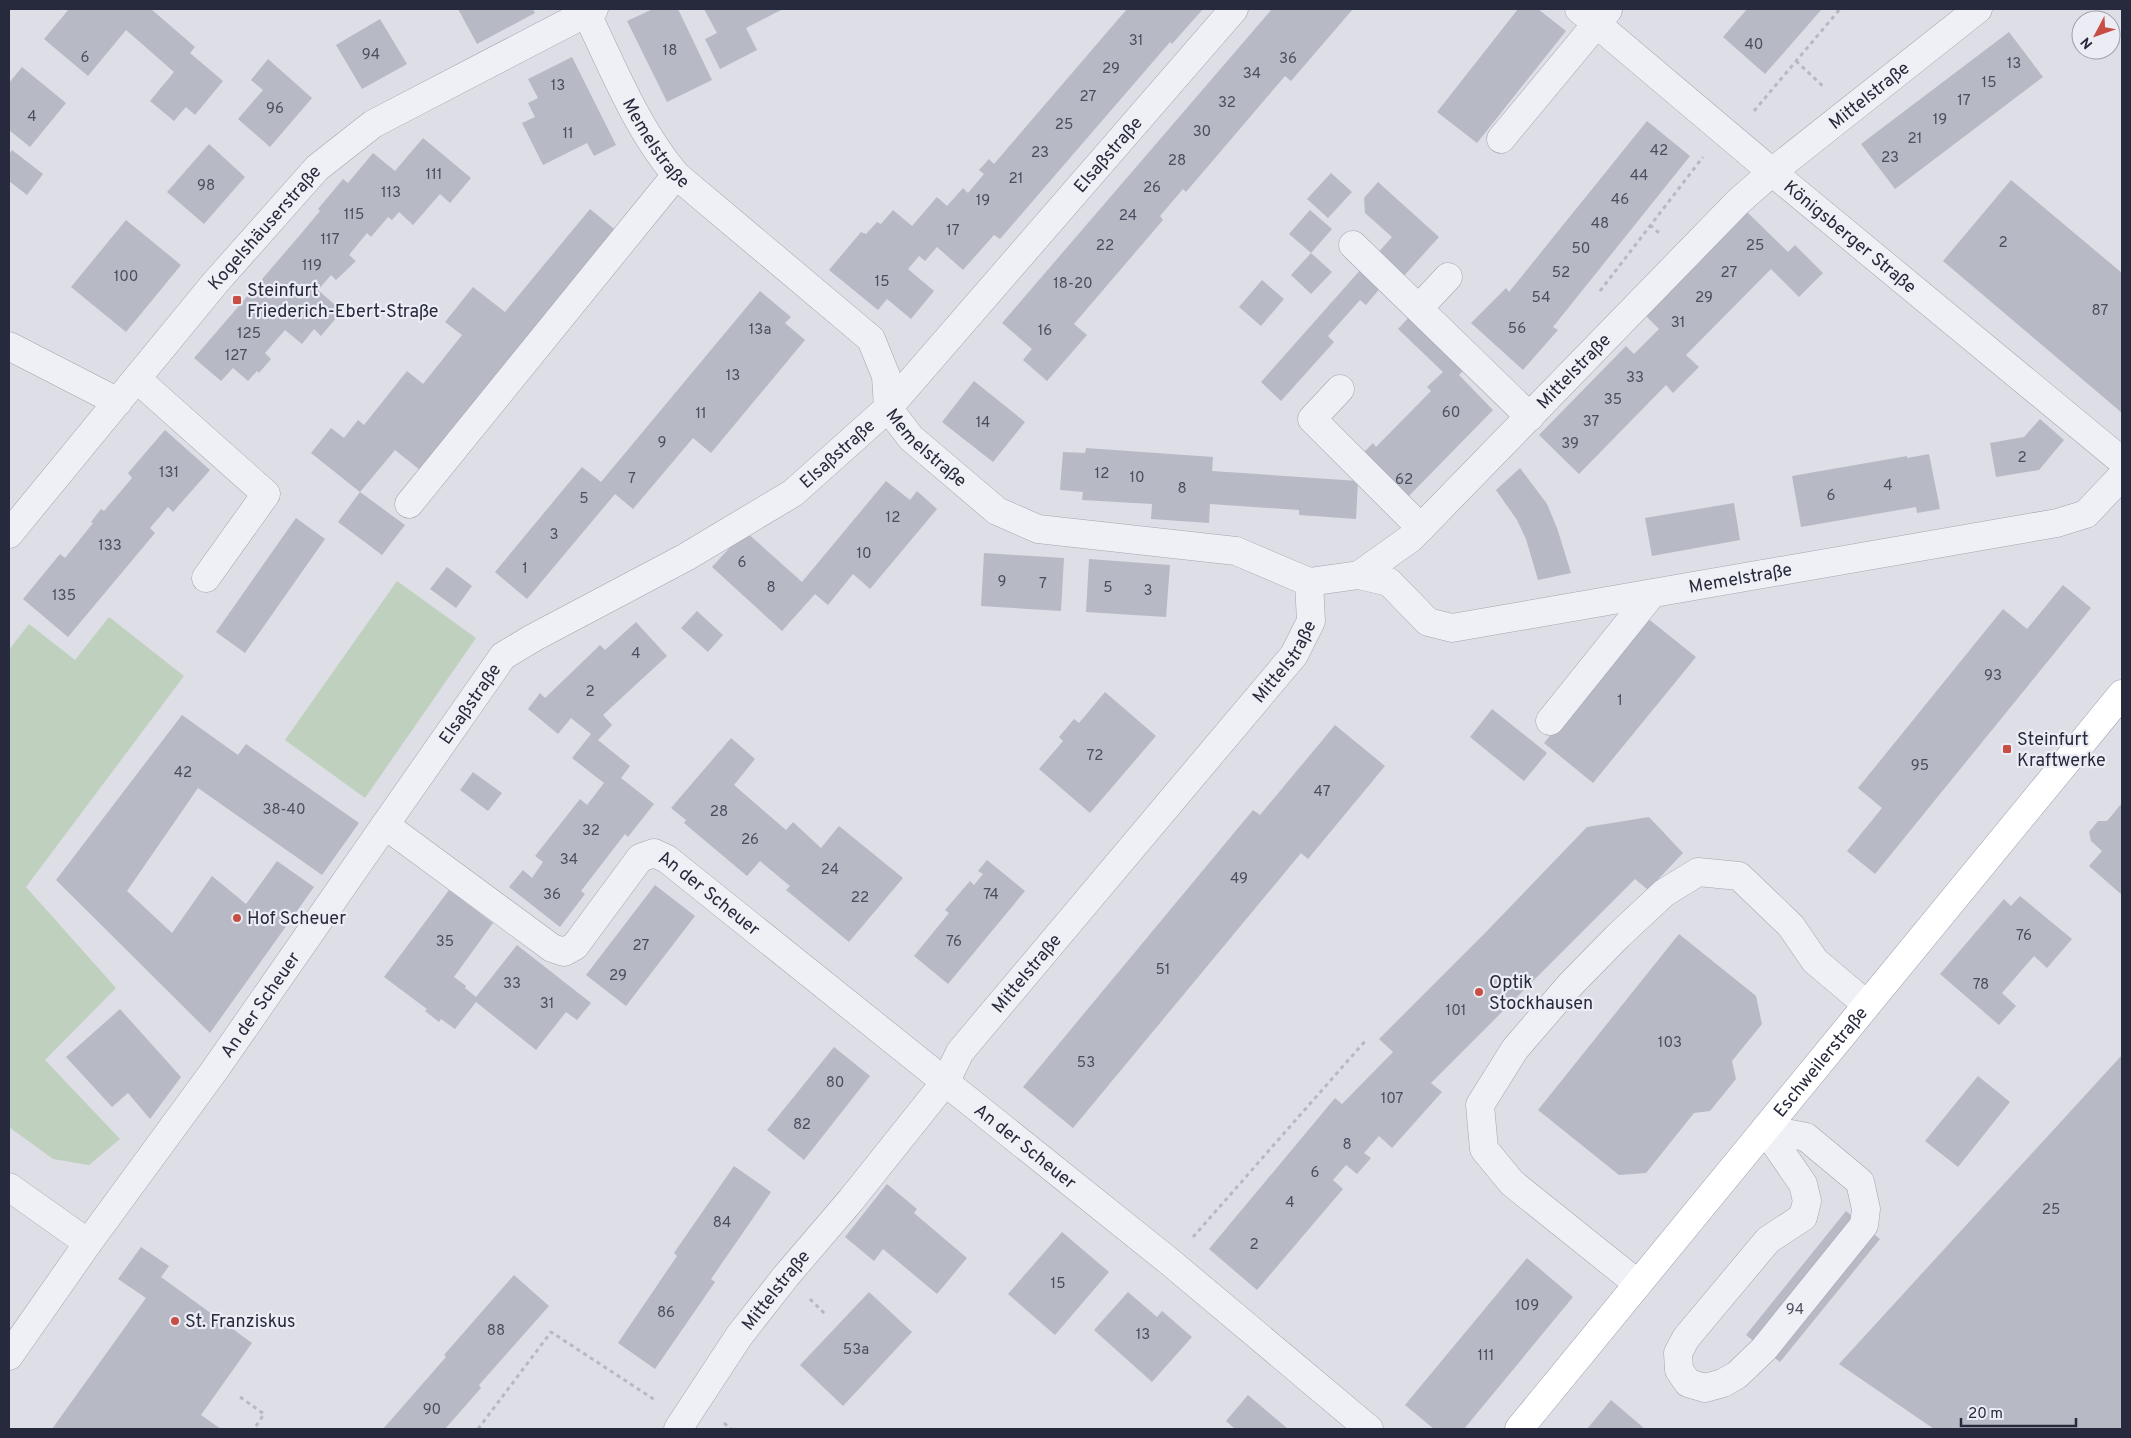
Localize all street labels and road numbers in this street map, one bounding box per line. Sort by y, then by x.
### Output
street label: Mittelstraße [1825,57,1915,135]
street label: Memelstraße [616,95,694,194]
street label: Elsaßstraße [1070,113,1148,198]
street label: Kogelshäuserstraße [204,161,327,296]
street label: Königsberger Straße [1778,176,1920,299]
street label: Mittelstraße [1533,329,1616,415]
street label: Memelstraße [880,405,971,493]
street label: Elsaßstraße [796,415,881,494]
street label: Memelstraße [1687,559,1794,600]
street label: Mittelstraße [1248,617,1322,709]
street label: Elsaßstraße [435,660,507,749]
street label: An der Scheuer [654,847,764,942]
street label: Mittelstraße [988,930,1067,1019]
street label: An der Scheuer [216,948,306,1063]
street label: Eschweilerstraße [1769,1003,1874,1123]
street label: An der Scheuer [969,1099,1080,1195]
street label: Mittelstraße [738,1246,816,1336]

